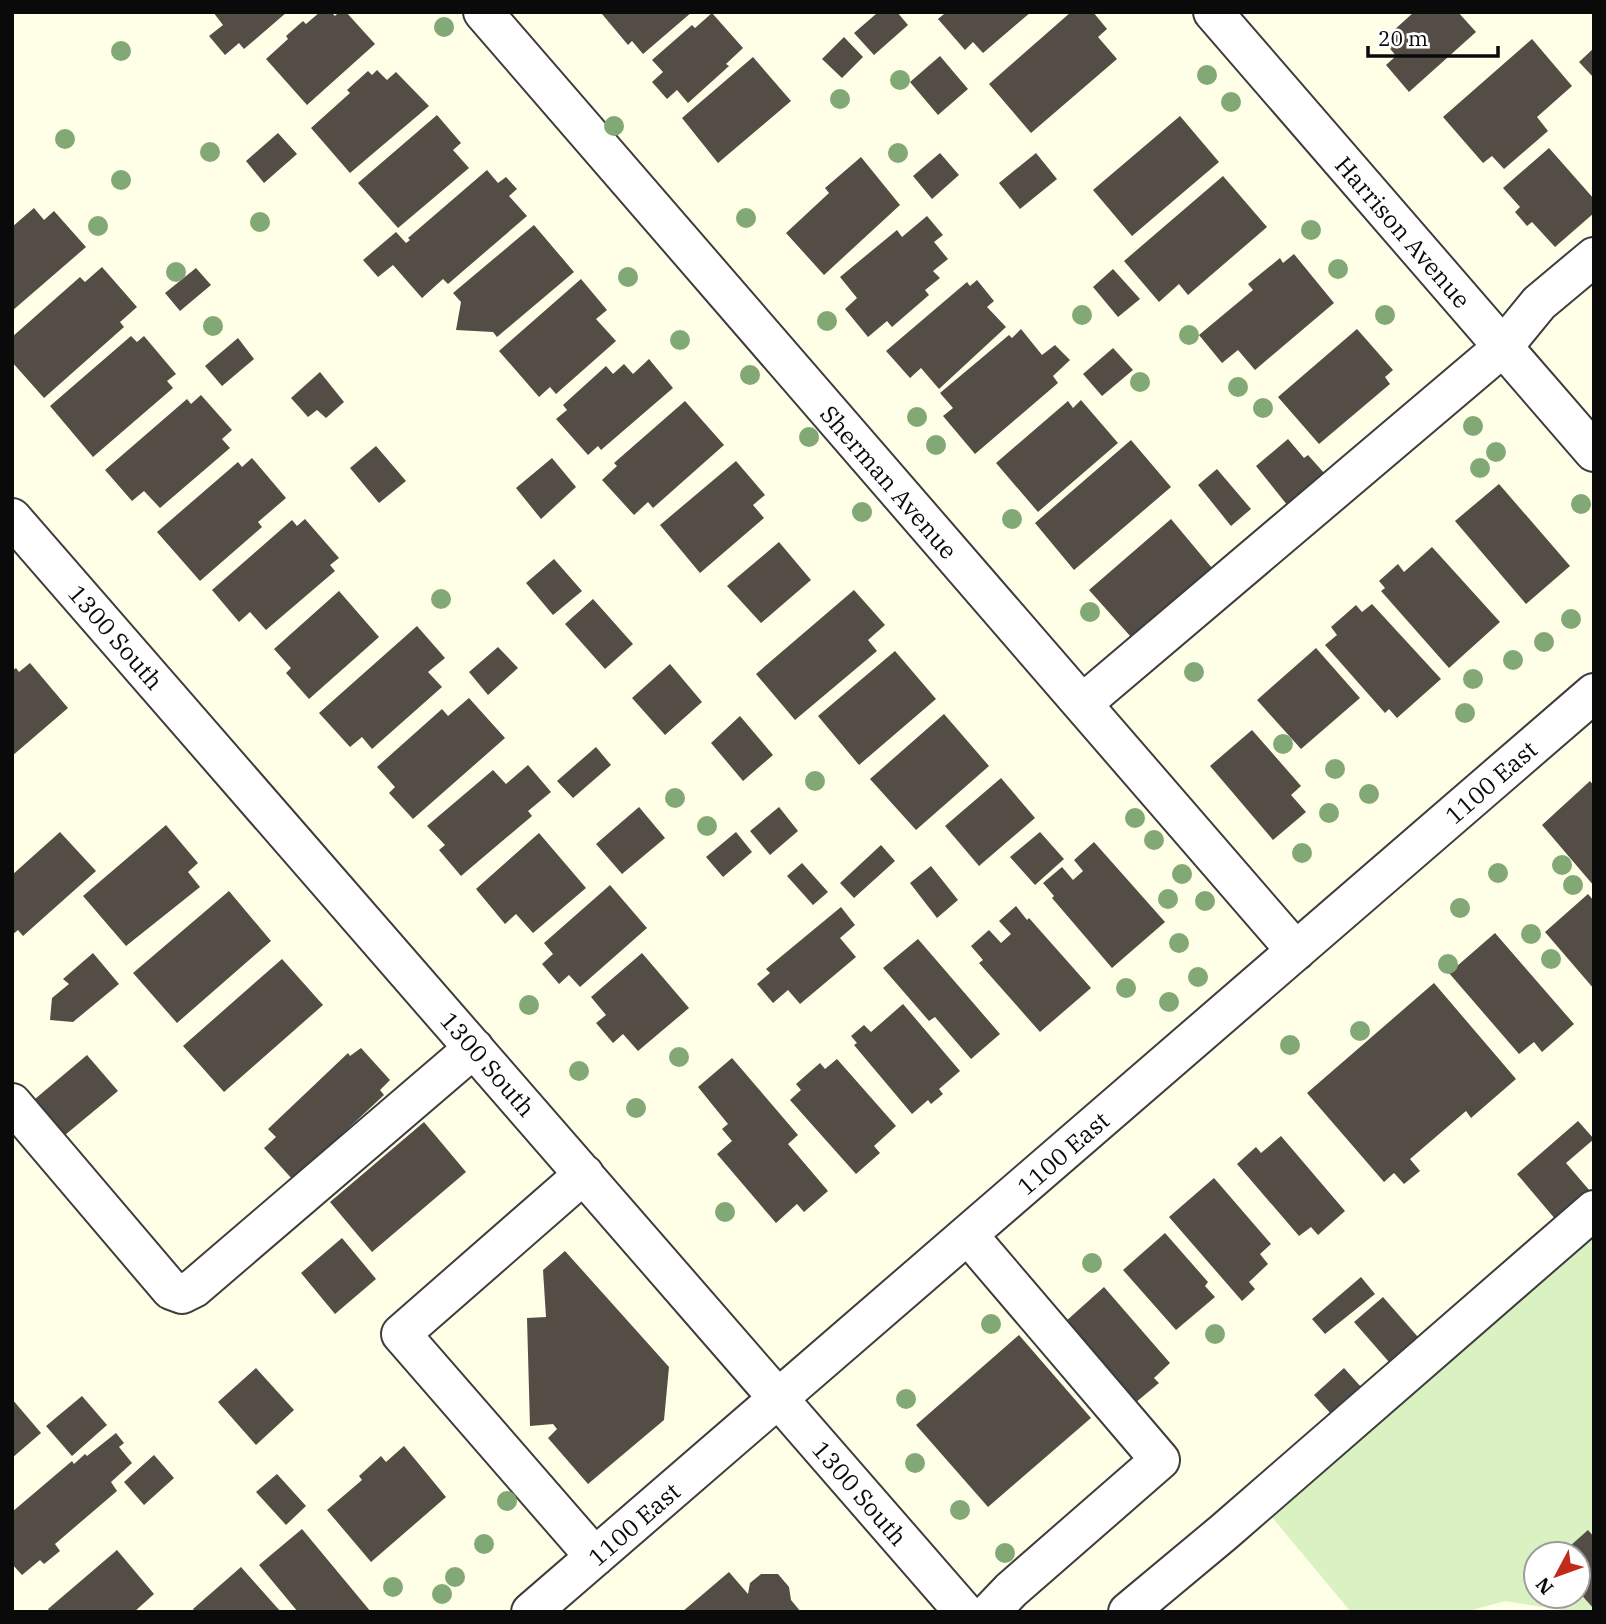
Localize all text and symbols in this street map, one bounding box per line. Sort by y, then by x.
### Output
scale bar [1368,14,1498,58]
text: 20 m [1378,24,1428,52]
street label: Harrison Avenue [1328,149,1478,315]
street label: Sherman Avenue [813,398,965,566]
street label: 1300 South [62,578,170,696]
street label: 1100 East [1438,733,1544,831]
street label: 1300 South [434,1005,542,1123]
street label: 1100 East [1010,1104,1116,1202]
street label: 1300 South [806,1434,914,1552]
street label: 1100 East [581,1475,687,1573]
north arrow [1522,1540,1592,1610]
text: N [1530,1573,1558,1600]

